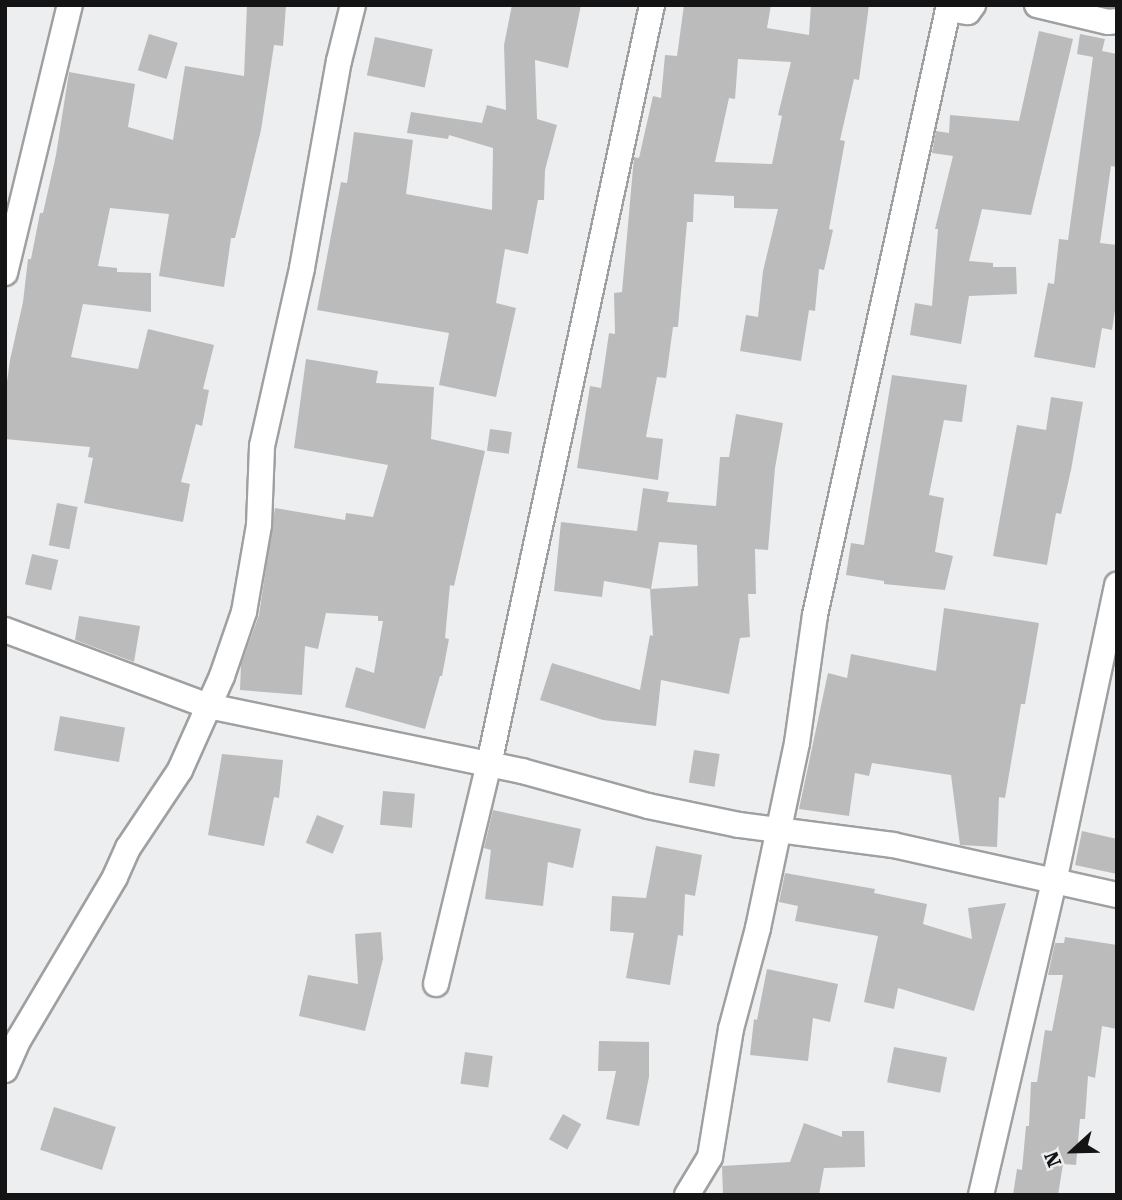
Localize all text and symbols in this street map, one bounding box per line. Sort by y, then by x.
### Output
north arrow [1038,1116,1108,1186]
text: N [1040,1148,1066,1170]

